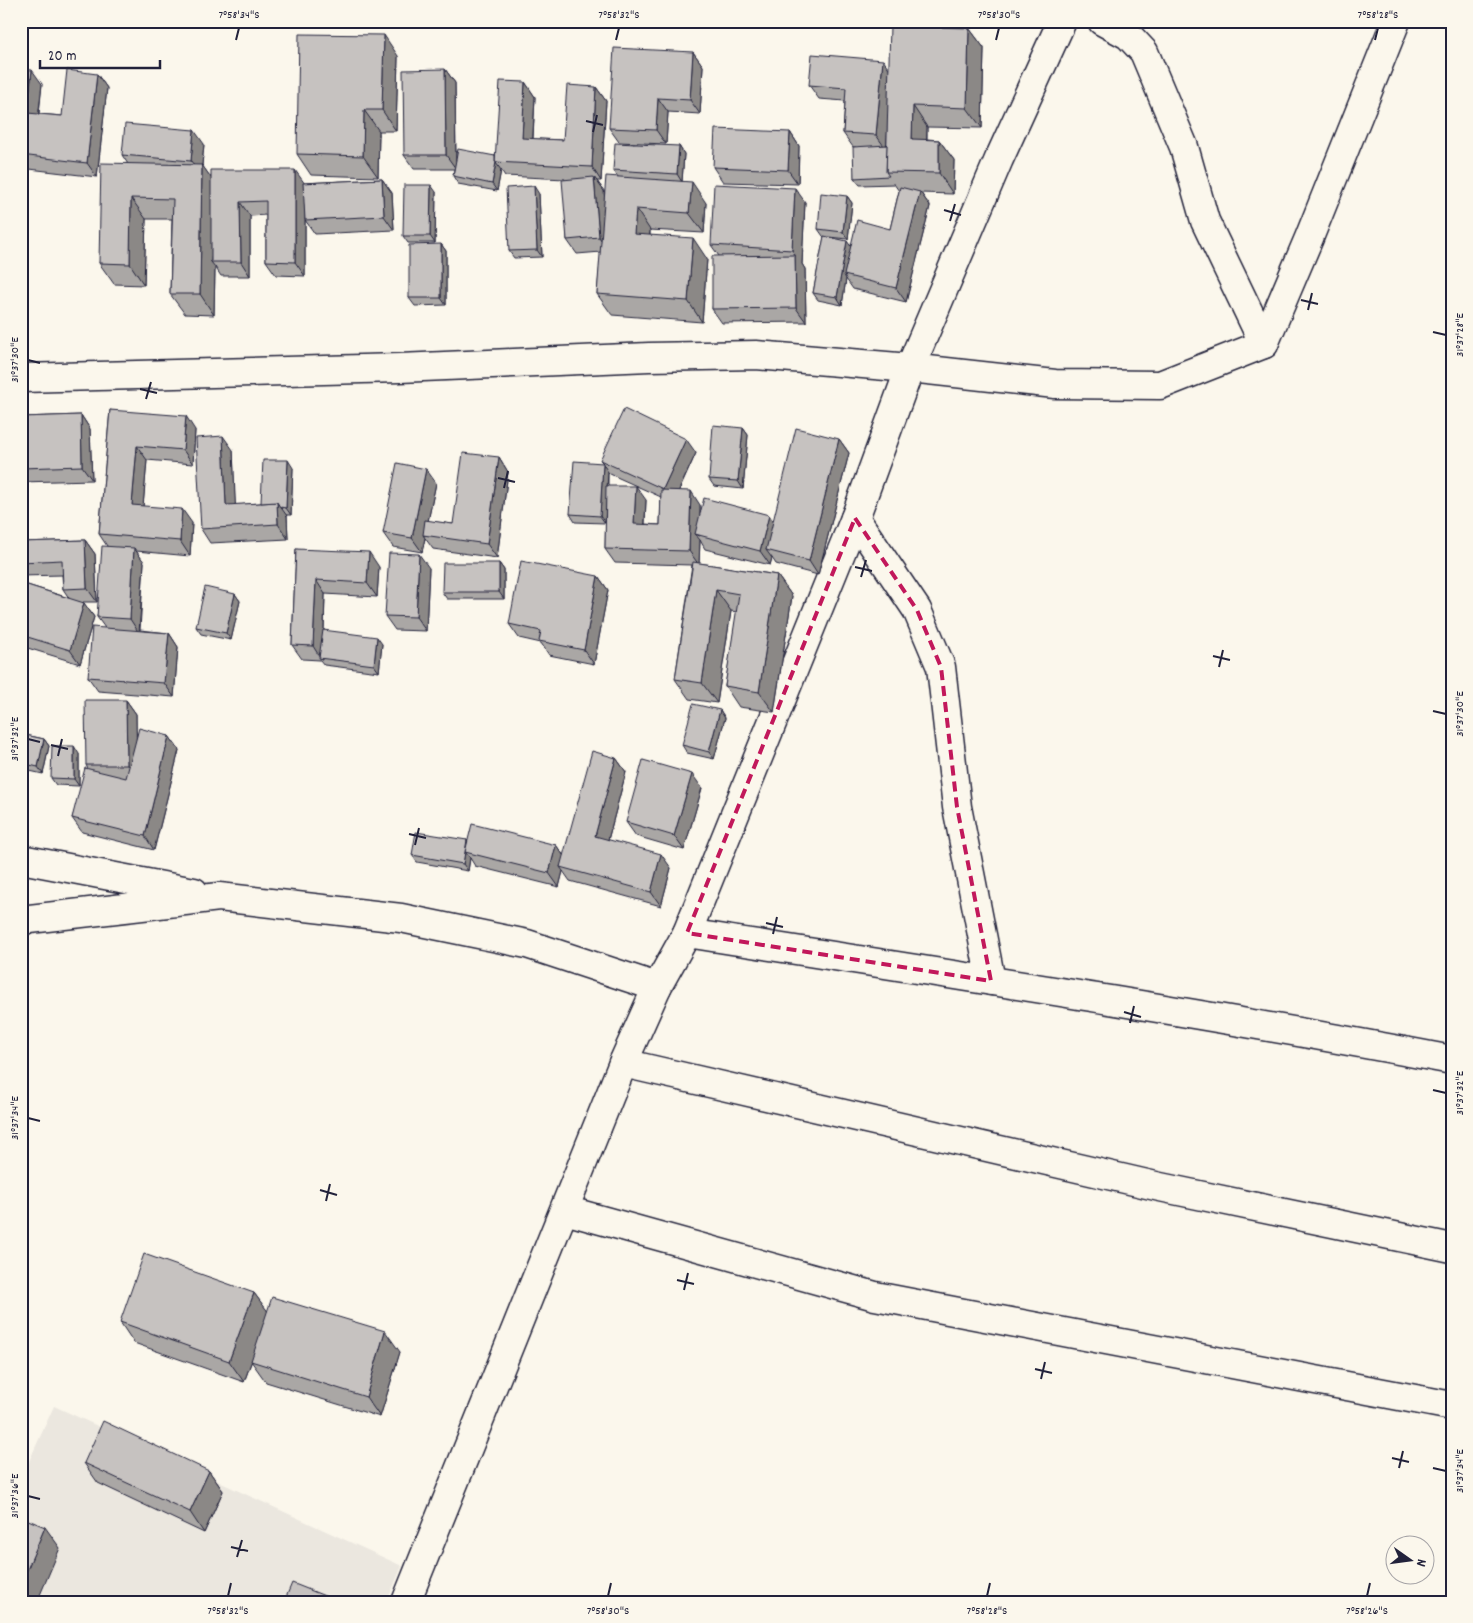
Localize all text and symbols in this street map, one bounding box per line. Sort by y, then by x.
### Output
text: 7°58'34"S [218,7,260,24]
text: 7°58'32"S [598,7,640,24]
text: 7°58'30"S [978,7,1020,24]
text: 7°58'28"S [1358,7,1398,24]
scale bar [40,38,160,70]
text: 20 m [48,46,76,68]
text: 31°37'28"E [1452,313,1469,357]
text: 31°37'30"E [7,337,24,383]
text: 31°37'30"E [1452,691,1469,737]
text: 31°37'32"E [7,716,24,761]
text: 31°37'32"E [1452,1070,1469,1115]
text: 31°37'34"E [7,1095,24,1140]
text: 31°37'34"E [1452,1448,1469,1493]
text: 31°37'36"E [7,1473,24,1519]
north arrow [1386,1536,1436,1586]
text: N [1410,1557,1431,1569]
text: 7°58'32"S [207,1603,249,1620]
text: 7°58'30"S [587,1603,629,1620]
text: 7°58'28"S [967,1603,1007,1620]
text: 7°58'26"S [1346,1603,1388,1620]

